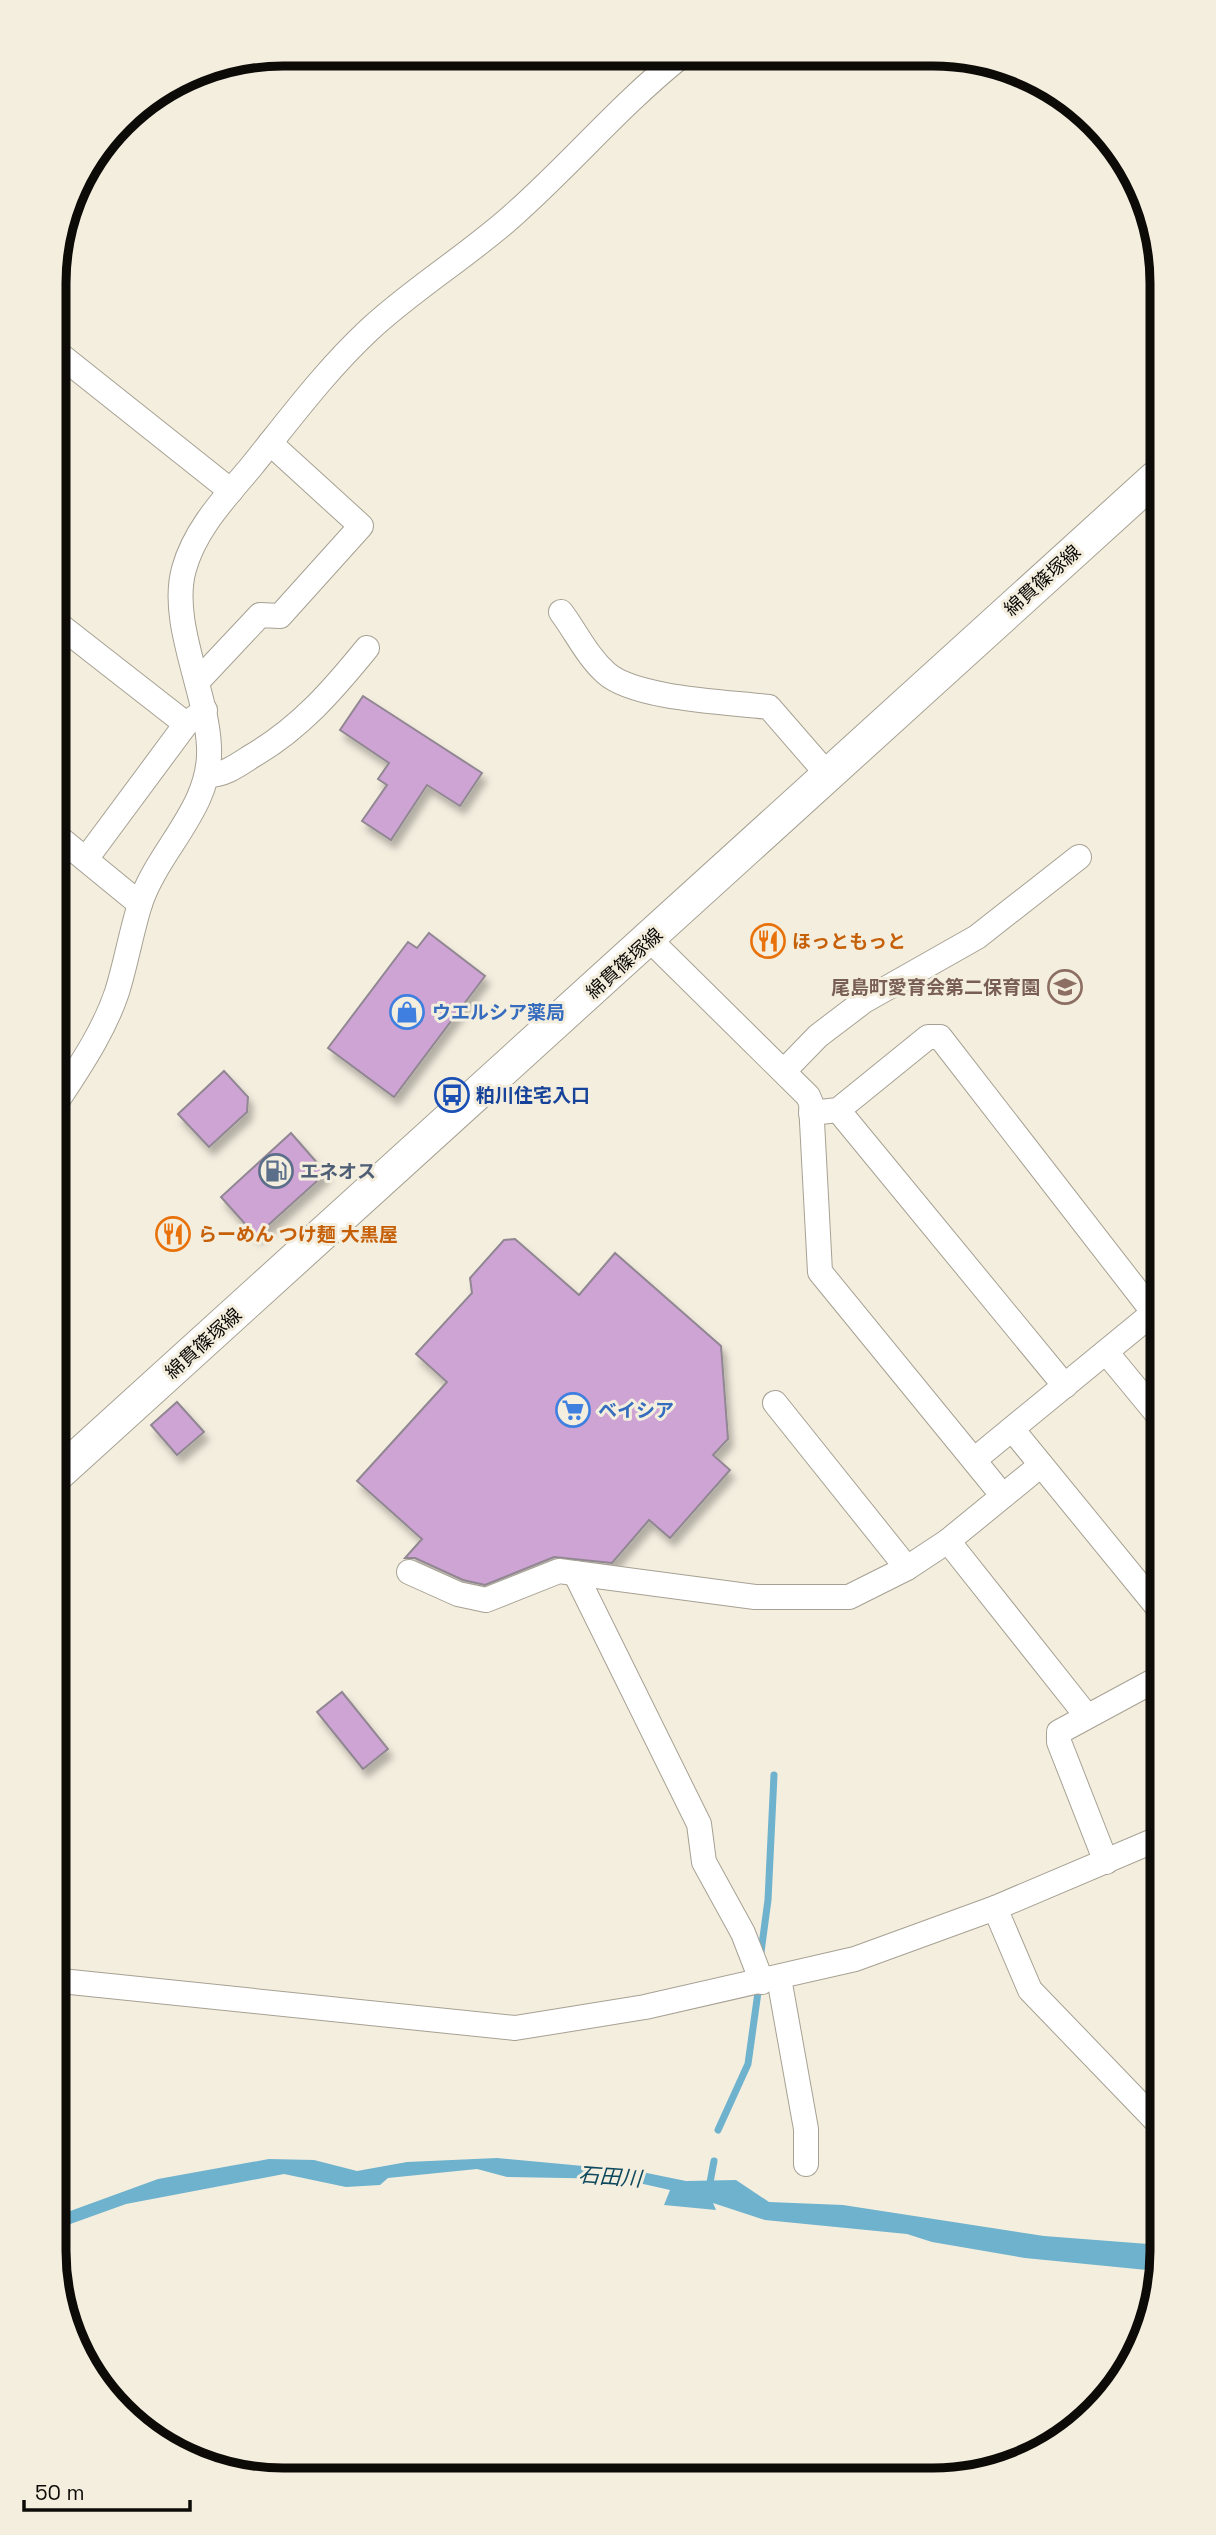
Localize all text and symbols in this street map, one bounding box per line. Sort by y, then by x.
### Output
street label: 綿貫篠塚線 [999,539,1086,621]
street label: 綿貫篠塚線 [581,922,668,1004]
restaurant icon: ほっともっと [749,922,787,960]
place label: ほっともっと [792,929,906,954]
school or university icon: 尾島町愛育会第二保育園 [1046,968,1084,1006]
place label: 尾島町愛育会第二保育園 [831,975,1040,1000]
shop icon: ウエルシア薬局 [388,993,426,1031]
place label: ウエルシア薬局 [432,1000,565,1025]
bus stop icon: 粕川住宅入口 [433,1076,471,1114]
place label: 粕川住宅入口 [476,1083,590,1108]
fuel station icon: エネオス [257,1152,295,1190]
place label: エネオス [300,1159,376,1184]
restaurant icon: らーめん つけ麺 大黒屋 [154,1215,192,1253]
place label: らーめん つけ麺 大黒屋 [198,1222,398,1247]
street label: 綿貫篠塚線 [160,1302,247,1384]
supermarket icon: ベイシア [554,1391,592,1429]
place label: ベイシア [598,1398,674,1423]
water label: 石田川 [578,2161,644,2192]
scale bar [24,2468,191,2512]
text: 50 m [35,2479,85,2506]

